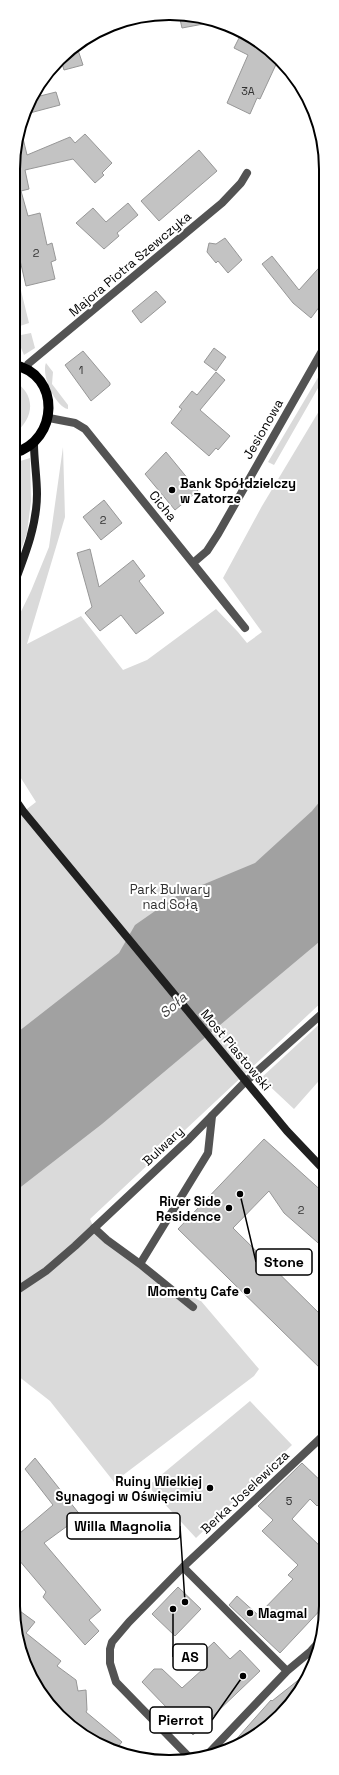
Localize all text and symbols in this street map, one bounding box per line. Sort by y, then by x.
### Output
house number: 3A [241,84,255,98]
street label: Majora Piotra Szewczyka [65,207,195,320]
house number: 2 [33,246,40,260]
house number: 1 [79,363,83,377]
street label: Jesionowa [239,395,287,462]
place label: Bank Spółdzielczy w Zatorze [180,475,296,507]
marker: Bank Spółdzielczy w Zatorze [167,485,177,495]
street label: Cicha [145,487,181,525]
house number: 2 [100,513,107,527]
park label: Park Bulwary nad Sołą [130,881,210,913]
water label: Soła [156,988,191,1022]
street label: Most Piastowski [197,1006,275,1094]
street label: Bulwary [139,1123,187,1169]
place label: River Side Residence [156,1193,221,1225]
marker: River Side Residence [224,1203,234,1213]
house number: 2 [298,1203,305,1217]
callout: Stone [256,1249,312,1275]
text: Stone [264,1253,304,1271]
place label: Momenty Cafe [148,1283,239,1300]
marker: Momenty Cafe [242,1286,252,1296]
street label: Berka Joselewicza [197,1446,293,1537]
place label: Ruiny Wielkiej Synagogi w Oświęcimiu [56,1473,202,1505]
marker: Ruiny Wielkiej Synagogi w Oświęcimiu [205,1483,215,1493]
house number: 5 [286,1494,293,1508]
callout: Willa Magnolia [67,1513,180,1539]
text: Willa Magnolia [74,1517,172,1535]
place label: Magmal [258,1605,307,1622]
marker: Magmal [245,1608,255,1618]
callout: AS [173,1644,207,1670]
text: AS [181,1648,199,1666]
callout: Pierrot [150,1707,212,1733]
text: Pierrot [158,1711,204,1729]

